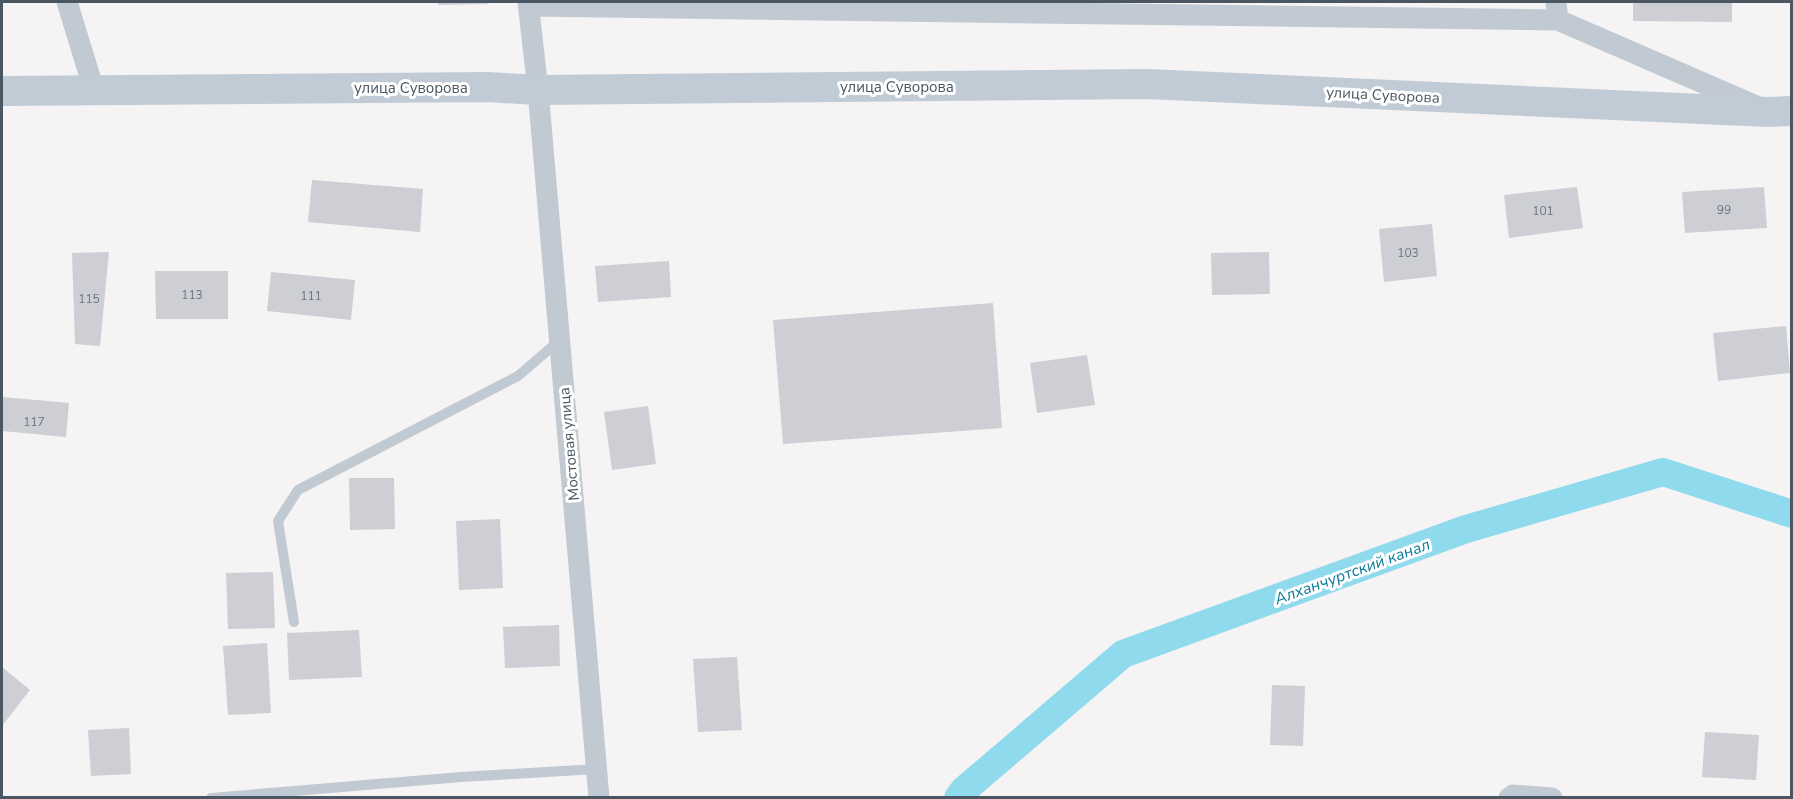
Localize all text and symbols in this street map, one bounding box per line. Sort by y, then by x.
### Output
street label: улица Суворова [840,77,954,97]
street label: улица Суворова [354,78,468,98]
street label: улица Суворова [1326,82,1440,108]
house number: 99 [1717,202,1731,218]
house number: 101 [1532,203,1554,219]
house number: 103 [1397,245,1419,261]
house number: 113 [181,287,203,303]
house number: 111 [300,288,322,304]
house number: 115 [78,291,100,307]
street label: Мостовая улица [554,387,584,501]
house number: 117 [23,414,45,430]
water label: Алханчуртский канал [1271,534,1433,611]

